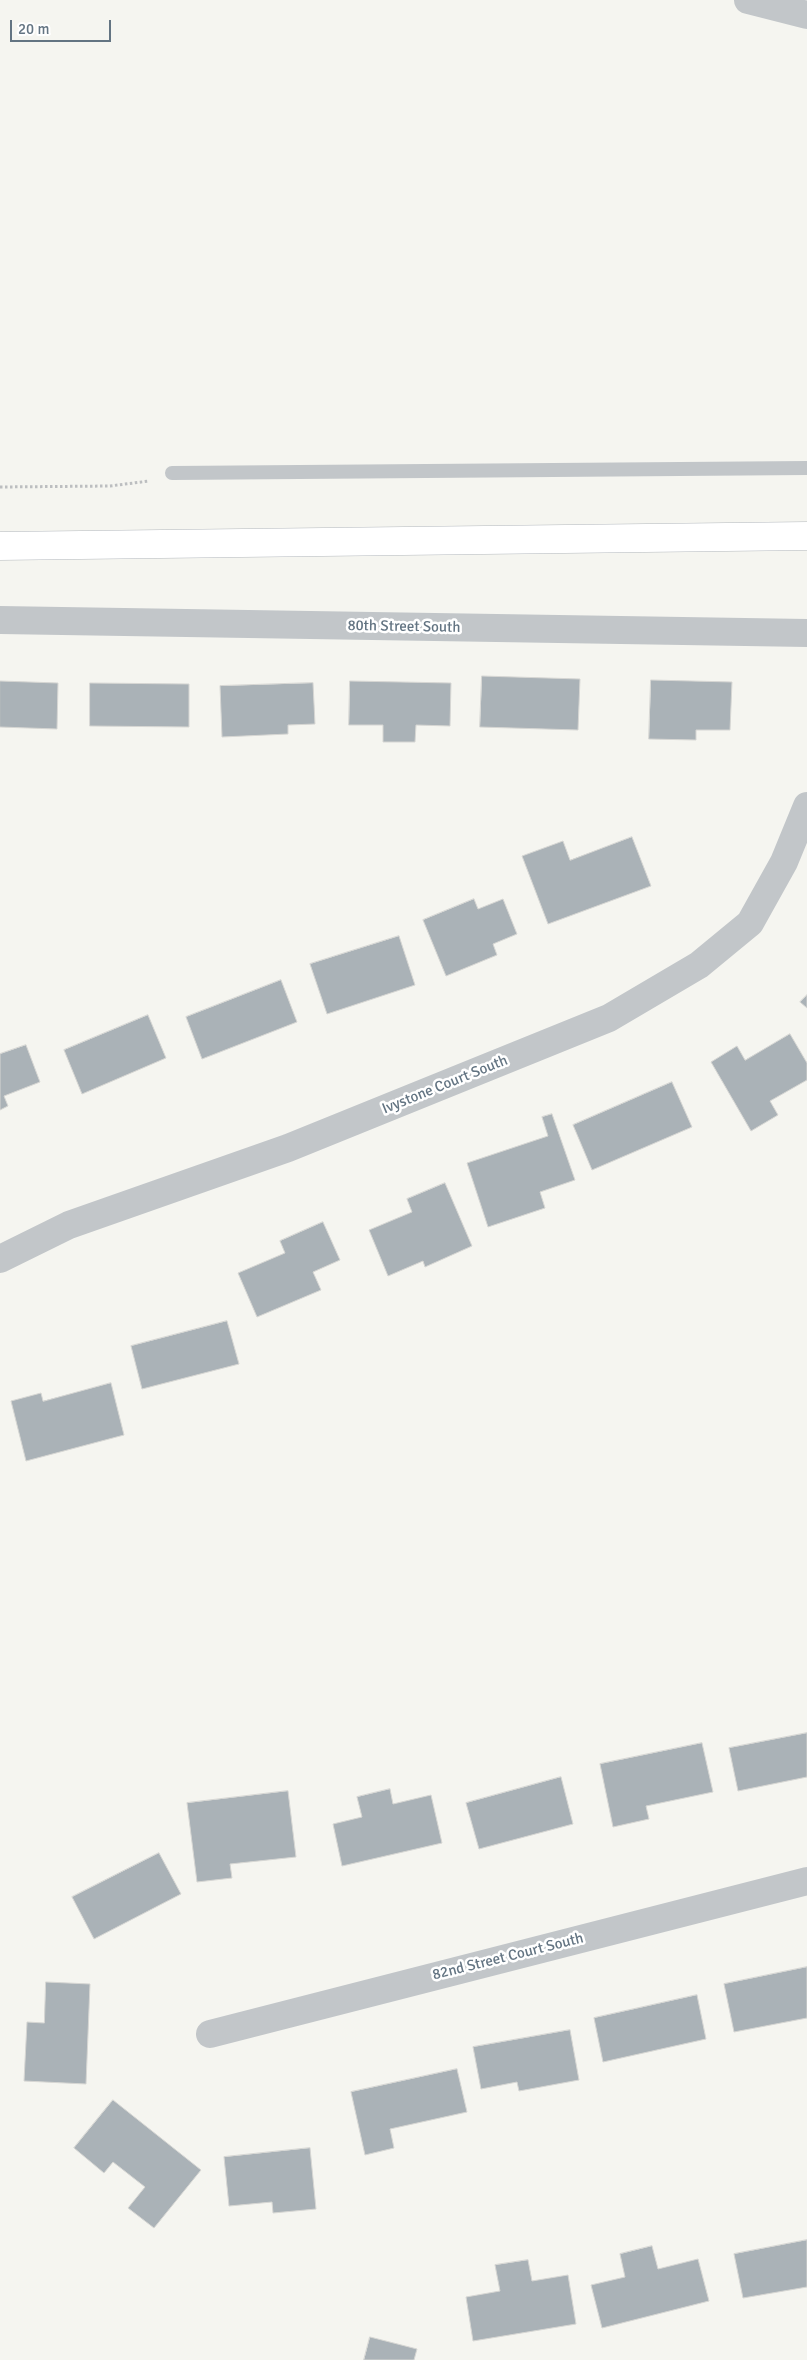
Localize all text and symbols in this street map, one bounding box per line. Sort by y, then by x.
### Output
scale bar [12,10,114,42]
text: 20 m [18,20,49,38]
street label: 80th Street South [347,617,461,637]
street label: Ivystone Court South [380,1052,510,1118]
street label: 82nd Street Court South [431,1930,585,1984]

